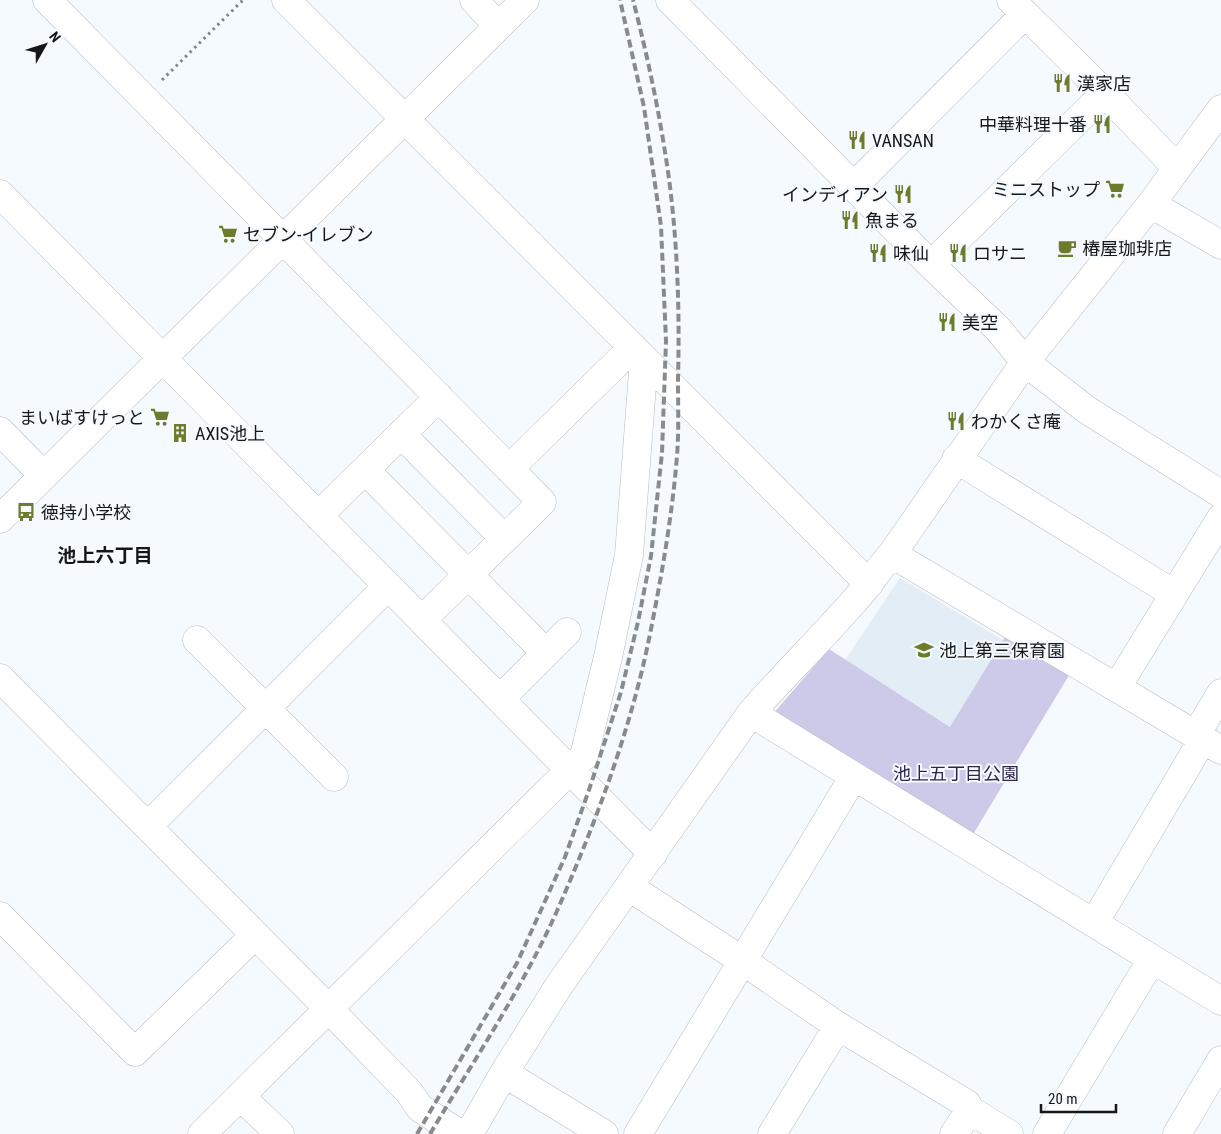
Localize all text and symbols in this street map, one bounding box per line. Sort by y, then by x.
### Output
north arrow [20,20,70,70]
text: N [46,28,64,45]
restaurant icon: 漢家店 [1051,72,1073,94]
place label: 漢家店 [1077,73,1131,94]
restaurant icon: 中華料理十番 [1091,113,1113,135]
place label: 中華料理十番 [979,114,1087,135]
restaurant icon: VANSAN [846,129,868,151]
place label: VANSAN [872,130,934,151]
supermarket icon: ミニストップ [1104,178,1126,200]
place label: ミニストップ [992,179,1100,200]
restaurant icon: インディアン [892,183,914,205]
place label: インディアン [782,184,888,205]
restaurant icon: 魚まる [839,209,861,231]
place label: 魚まる [865,210,919,231]
supermarket icon: セブン-イレブン [217,223,239,245]
place label: セブン-イレブン [243,224,373,245]
cafe icon: 椿屋珈琲店 [1056,237,1078,259]
place label: 椿屋珈琲店 [1082,238,1172,259]
restaurant icon: 味仙 [867,242,889,264]
restaurant icon: ロサニ [947,242,969,264]
place label: 味仙 [893,243,929,264]
place label: ロサニ [973,243,1027,264]
restaurant icon: 美空 [936,311,958,333]
place label: 美空 [962,312,998,333]
supermarket icon: まいばすけっと [149,406,171,428]
place label: まいばすけっと [19,407,145,428]
restaurant icon: わかくさ庵 [945,410,967,432]
place label: わかくさ庵 [971,411,1061,432]
building icon: AXIS池上 [169,422,191,444]
place label: AXIS池上 [195,423,265,444]
bus stop icon: 徳持小学校 [15,501,37,523]
place label: 徳持小学校 [41,502,131,523]
district label: 池上六丁目 [57,544,153,567]
school or university icon: 池上第三保育園 [913,639,935,661]
place label: 池上第三保育園 [939,640,1065,661]
park label: 池上五丁目公園 [893,763,1019,784]
scale bar [1041,1082,1116,1114]
text: 20 m [1048,1090,1078,1108]

